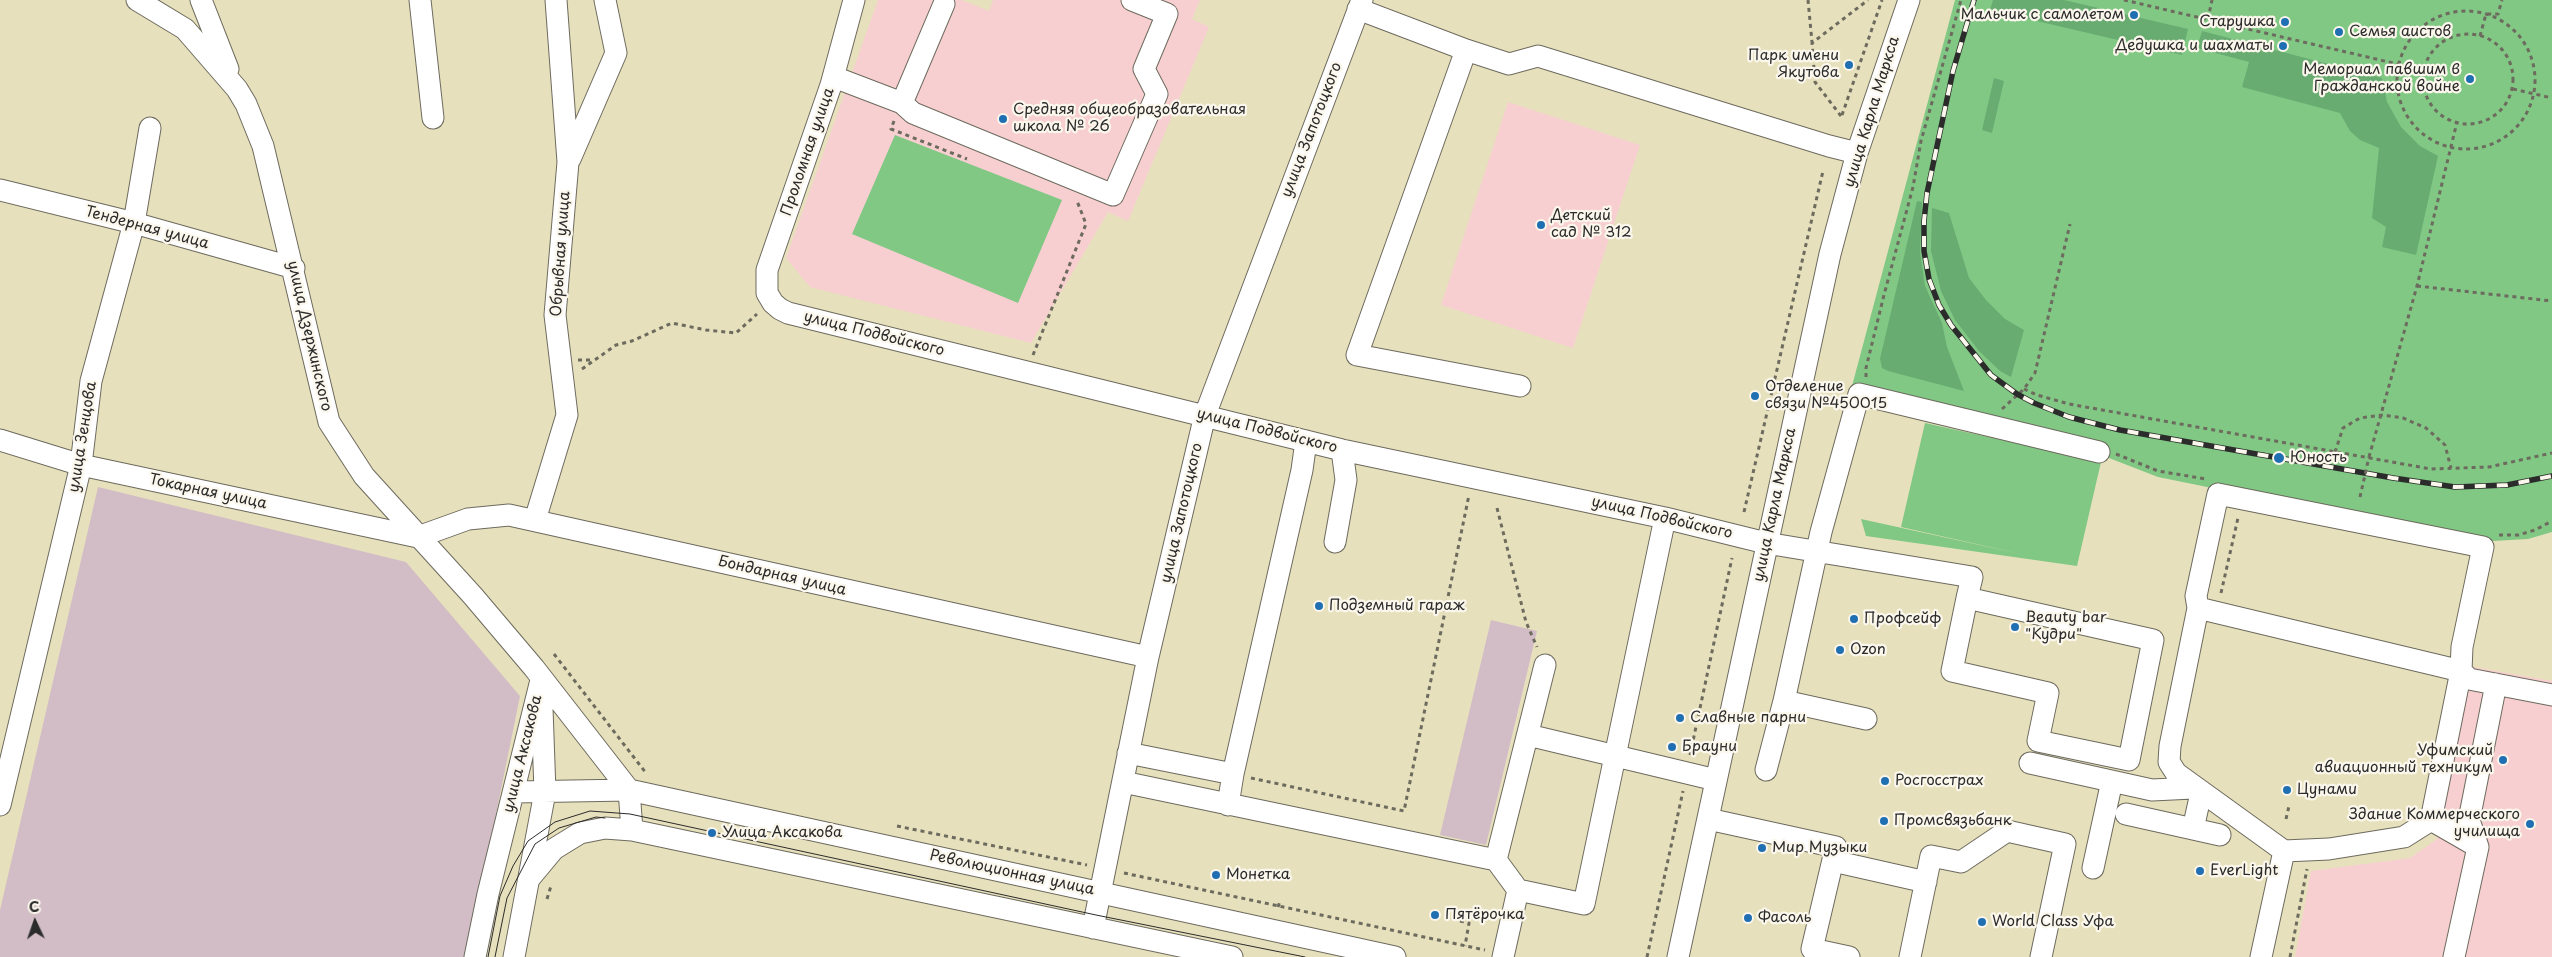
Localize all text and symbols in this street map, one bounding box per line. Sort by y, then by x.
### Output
place label: Мальчик с самолетом [1960,6,2124,24]
marker: Мальчик с самолетом [2128,9,2140,21]
place label: Старушка [2199,13,2275,31]
marker: Старушка [2279,16,2291,28]
place label: Семья аистов [2349,23,2451,41]
marker: Семья аистов [2333,26,2345,38]
street label: улица Карла Маркса [1840,34,1904,190]
place label: Дедушка и шахматы [2116,37,2273,55]
marker: Дедушка и шахматы [2277,40,2289,52]
place label: Парк имени Якутова [1748,47,1839,82]
marker: Парк имени Якутова [1843,59,1855,71]
street label: улица Запотоцкого [1278,60,1346,200]
place label: Мемориал павшим в Гражданской войне [2303,61,2460,96]
marker: Мемориал павшим в Гражданской войне [2464,73,2476,85]
street label: Проломная улица [778,86,838,218]
place label: Средняя общеобразовательная школа № 26 [1013,101,1246,136]
marker: Средняя общеобразовательная школа № 26 [997,113,1009,125]
street label: Обрывная улица [548,191,574,317]
street label: Тендерная улица [83,203,211,253]
place label: Детский сад № 312 [1551,207,1632,242]
marker: Детский сад № 312 [1535,219,1547,231]
street label: улица Дзержинского [283,259,335,413]
street label: улица Подвойского [802,308,946,360]
place label: Отделение связи №450015 [1765,378,1887,413]
street label: улица Зенцова [65,380,101,494]
marker: Отделение связи №450015 [1749,390,1761,402]
street label: улица Подвойского [1195,405,1339,457]
street label: улица Карла Маркса [1750,426,1800,584]
street label: улица Запотоцкого [1157,441,1207,585]
place label: Юность [2290,449,2347,467]
marker: Юность [2272,451,2286,465]
street label: Токарная улица [148,471,268,513]
street label: улица Подвойского [1590,493,1734,543]
street label: Бондарная улица [716,552,848,600]
place label: Подземный гараж [1329,597,1465,615]
marker: Подземный гараж [1313,600,1325,612]
place label: Beauty bar "Кудри" [2025,609,2107,644]
place label: Профсейф [1864,610,1941,628]
marker: Профсейф [1848,613,1860,625]
marker: Beauty bar "Кудри" [2009,621,2021,633]
place label: Ozon [1850,641,1886,659]
marker: Ozon [1834,644,1846,656]
street label: улица Аксакова [500,693,546,815]
place label: Славные парни [1690,709,1806,727]
marker: Славные парни [1674,712,1686,724]
place label: Брауни [1682,738,1737,756]
marker: Брауни [1666,741,1678,753]
place label: Уфимский авиационный техникум [2315,742,2493,777]
marker: Уфимский авиационный техникум [2497,754,2509,766]
place label: Росгосстрах [1895,772,1984,790]
marker: Росгосстрах [1879,775,1891,787]
place label: Цунами [2297,781,2357,799]
marker: Цунами [2281,784,2293,796]
place label: Здание Коммерческого училища [2349,806,2520,841]
place label: Промсвязьбанк [1894,812,2012,830]
marker: Промсвязьбанк [1878,815,1890,827]
marker: Здание Коммерческого училища [2524,818,2536,830]
place label: Улица Аксакова [722,824,842,842]
marker: Улица Аксакова [706,827,718,839]
place label: Мир Музыки [1772,839,1867,857]
marker: Мир Музыки [1756,842,1768,854]
street label: Революционная улица [928,847,1096,899]
place label: EverLight [2210,862,2278,880]
marker: EverLight [2194,865,2206,877]
place label: Монетка [1226,866,1290,884]
marker: Монетка [1210,869,1222,881]
text: С [28,896,40,917]
north arrow [10,897,60,947]
place label: Пятёрочка [1445,906,1524,924]
marker: Пятёрочка [1429,909,1441,921]
place label: Фасоль [1758,909,1811,927]
marker: Фасоль [1742,912,1754,924]
place label: World Class Уфа [1992,913,2114,931]
marker: World Class Уфа [1976,916,1988,928]

